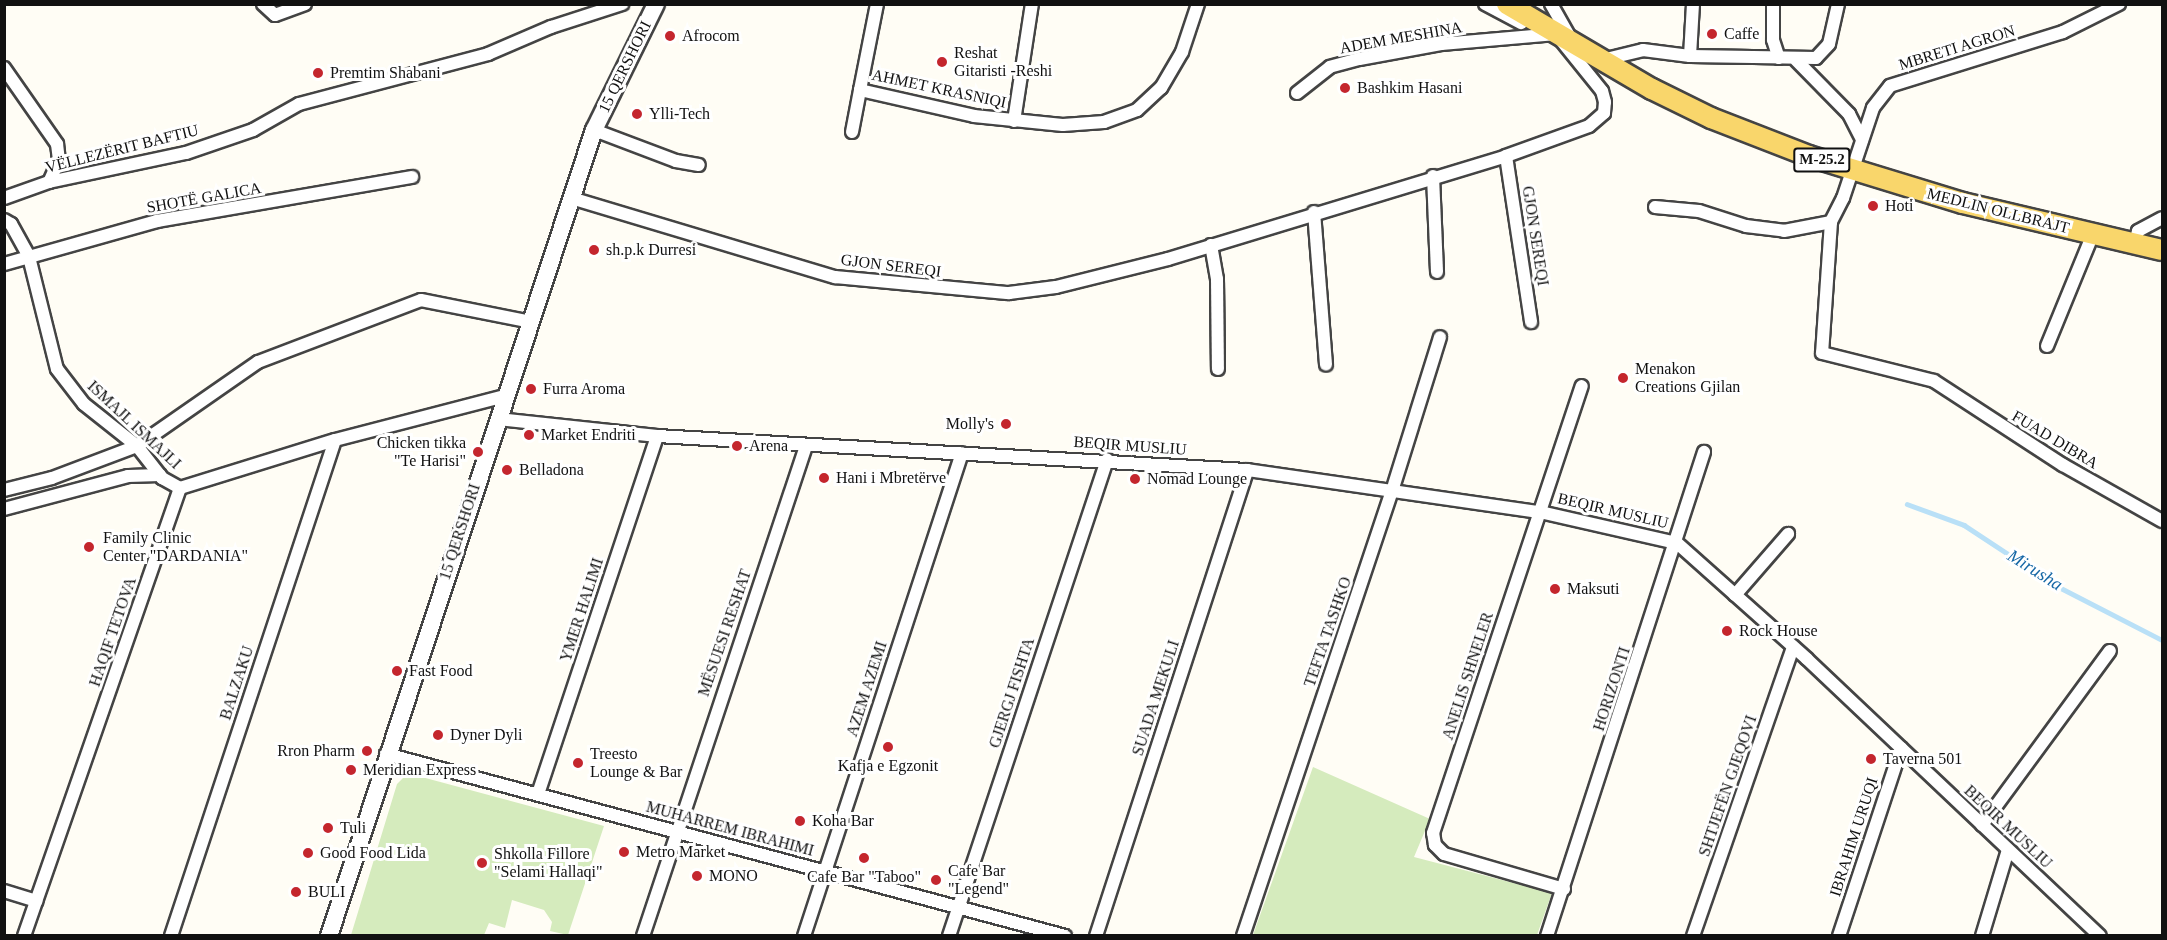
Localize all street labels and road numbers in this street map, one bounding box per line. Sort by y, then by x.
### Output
street label: 15 QERSHORI [594,18,656,116]
street label: ADEM MESHINA [1338,18,1464,58]
street label: MBRETI AGRON [1896,21,2018,75]
street label: AHMET KRASNIQI [870,65,1008,113]
street label: VËLLEZËRIT BAFTIU [43,121,201,177]
road number: M-25.2 [1792,148,1852,172]
street label: SHOTË GALICA [145,178,263,218]
street label: MEDLIN OLLBRAJT [1925,184,2071,238]
street label: GJON SEREQI [1518,185,1552,287]
street label: GJON SEREQI [840,250,942,282]
street label: ISMAJL ISMAJLI [83,377,185,473]
street label: FUAD DIBRA [2008,407,2102,473]
street label: BEQIR MUSLIU [1073,432,1187,460]
street label: 15 QERSHORI [435,481,485,583]
street label: BEQIR MUSLIU [1556,489,1670,533]
street label: YMER HALIMI [556,556,608,664]
street label: MËSUESI RESHAT [694,567,756,699]
street label: TEFTA TASHKO [1300,574,1356,690]
street label: HAQIF TETOVA [85,575,141,689]
street label: ANELIS SHNELER [1438,610,1498,742]
street label: GJERGJ FISHTA [985,635,1039,751]
street label: SUADA MEKULI [1128,637,1184,759]
street label: AZEM AZEMI [842,638,892,740]
street label: BALZAKU [216,644,258,722]
street label: HORIZONTI [1589,645,1635,733]
street label: SHTJEFËN GJEQOVI [1695,713,1761,859]
street label: IBRAHIM URUQI [1826,775,1882,899]
street label: BEQIR MUSLIU [1960,781,2056,873]
street label: MUHARREM IBRAHIMI [644,797,816,861]

